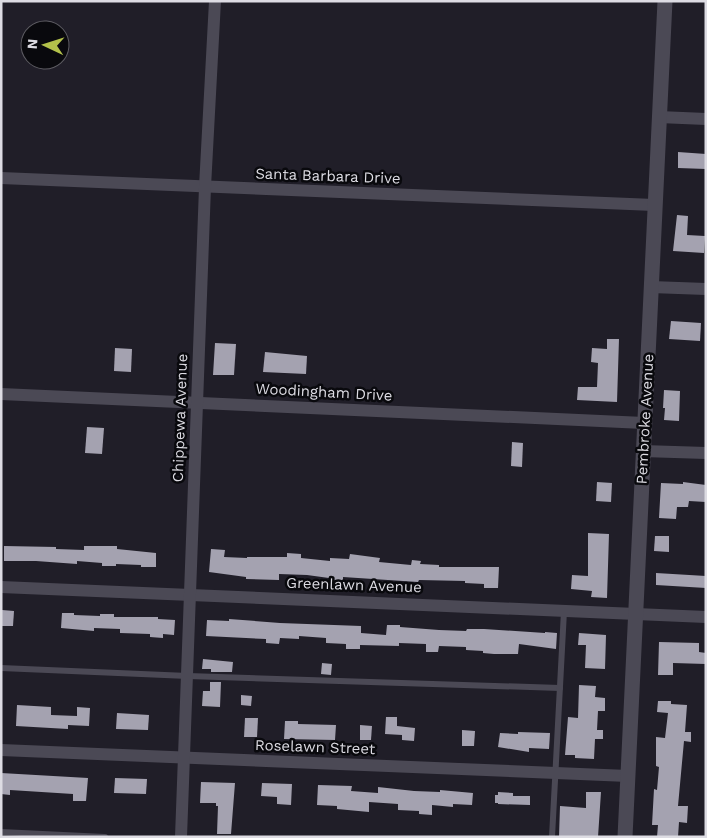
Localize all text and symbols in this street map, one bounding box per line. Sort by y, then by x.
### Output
north arrow [20,20,70,70]
text: N [24,38,40,50]
street label: Santa Barbara Drive [255,164,401,188]
street label: Chippewa Avenue [169,353,191,483]
street label: Pembroke Avenue [633,353,657,485]
street label: Woodingham Drive [255,379,393,405]
street label: Greenlawn Avenue [286,574,422,596]
street label: Roselawn Street [255,736,376,758]

